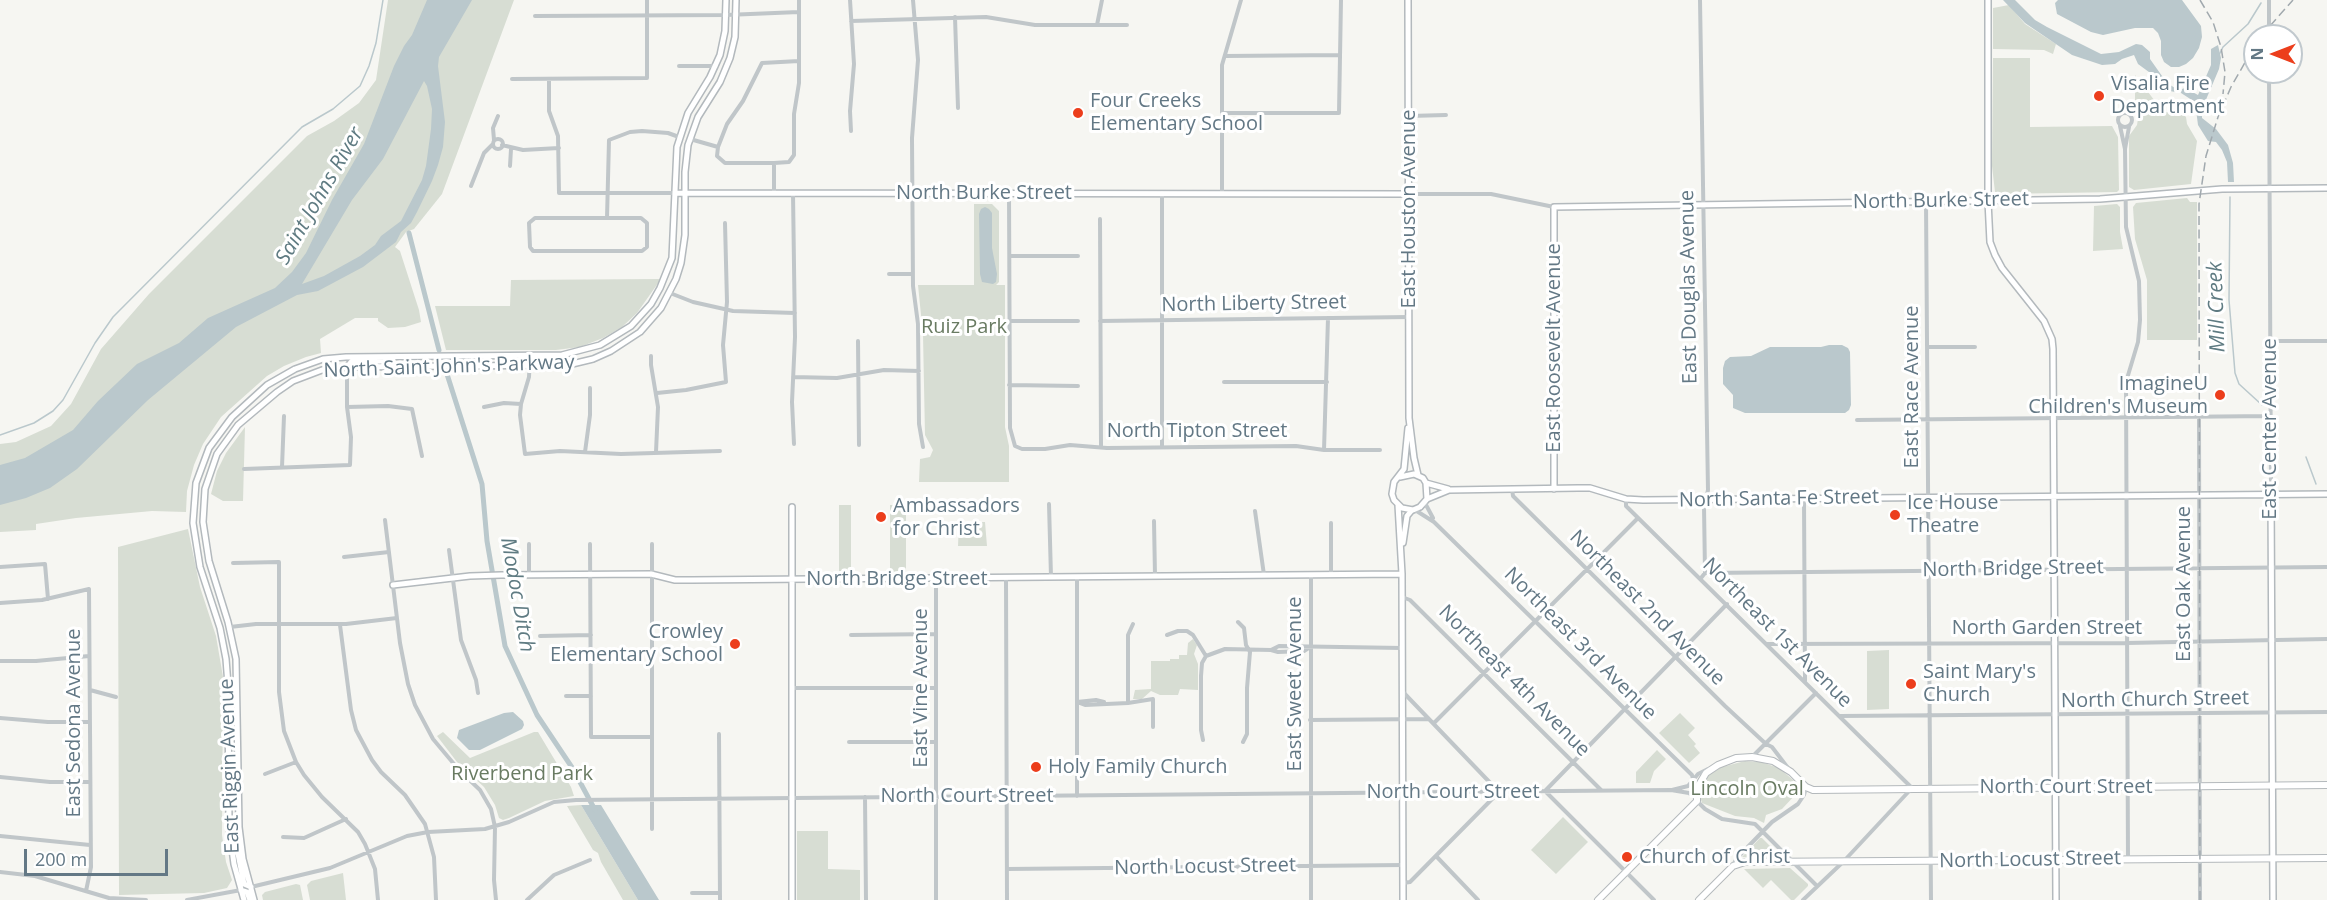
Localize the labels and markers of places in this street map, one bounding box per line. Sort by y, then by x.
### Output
place label: Visalia Fire Department [2111,72,2225,119]
place label: Four Creeks Elementary School [1090,89,1263,136]
marker: Visalia Fire Department [2092,89,2106,103]
marker: Four Creeks Elementary School [1071,106,1085,120]
place label: ImagineU Children's Museum [2028,372,2208,419]
marker: ImagineU Children's Museum [2213,388,2227,402]
place label: Ice House Theatre [1907,491,1998,538]
place label: Ambassadors for Christ [893,494,1020,541]
marker: Ice House Theatre [1888,508,1902,522]
marker: Ambassadors for Christ [874,510,888,524]
place label: Crowley Elementary School [550,620,723,667]
marker: Crowley Elementary School [728,637,742,651]
place label: Saint Mary's Church [1923,660,2036,707]
marker: Saint Mary's Church [1904,677,1918,691]
place label: Holy Family Church [1048,755,1227,779]
marker: Holy Family Church [1029,760,1043,774]
place label: Church of Christ [1639,845,1790,869]
marker: Church of Christ [1620,850,1634,864]

